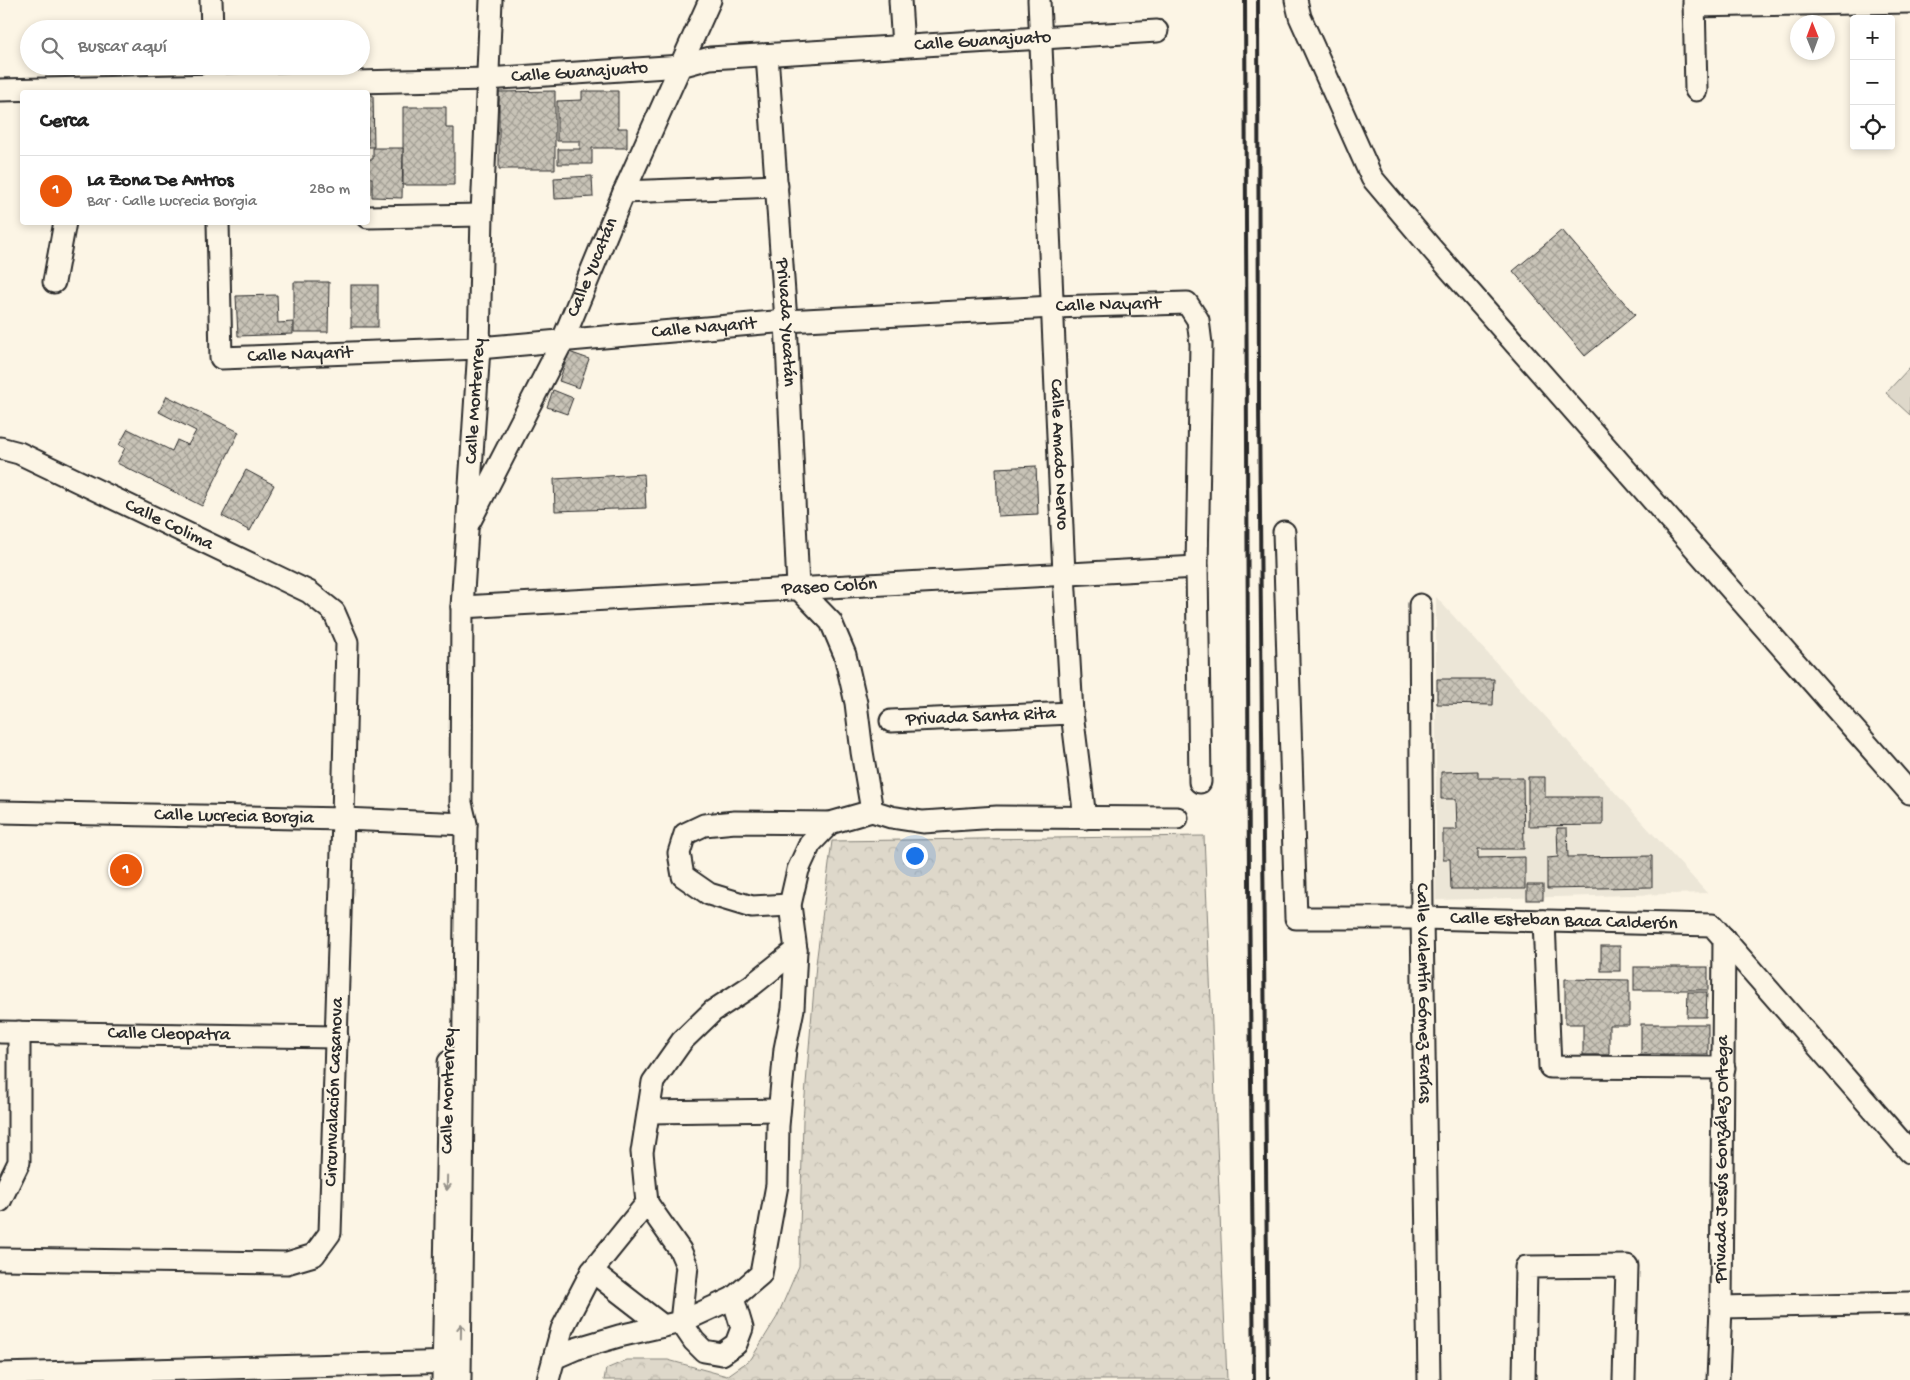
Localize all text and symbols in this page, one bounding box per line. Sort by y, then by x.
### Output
north arrow [1790,15,1835,60]
map controls [1850,15,1895,150]
button: + [1850,15,1895,60]
search box [20,20,370,75]
street label: Calle Guanajuato [914,26,1052,57]
icon: search [38,34,66,62]
text: Buscar aquí [78,36,167,59]
street label: Calle Guanajuato [510,57,649,89]
button: − [1850,60,1895,105]
button: locate [1850,105,1895,150]
text: Cerca [40,110,88,135]
text: La Zona De Antros [87,170,234,193]
text: 1 [53,181,59,200]
text: 280 m [309,181,350,200]
text: Bar · Calle Lucrecia Borgia [87,193,257,212]
street label: Calle Yucatán [562,214,624,321]
street label: Privada Yucatán [770,256,800,387]
street label: Calle Nayarit [1055,292,1163,318]
street label: Calle Nayarit [651,312,759,344]
street label: Calle Monterrey [460,337,491,465]
street label: Calle Nayarit [247,341,355,368]
street label: Calle Amado Nervo [1044,378,1074,531]
street label: Calle Colima [121,494,219,557]
street label: Paseo Colón [780,573,878,601]
street label: Privada Santa Rita [904,702,1058,732]
street label: Calle Lucrecia Borgia [154,804,316,830]
your location [902,843,928,869]
pin: 1 [110,851,142,889]
street label: Calle Valentín Gómez Farías [1410,883,1436,1104]
street label: Calle Esteban Baca Calderón [1450,907,1678,936]
street label: Circunvalación Casanova [320,996,350,1187]
street label: Calle Cleopatra [107,1022,232,1047]
street label: Calle Monterrey [436,1027,462,1154]
street label: Privada Jesús González Ortega [1710,1034,1735,1284]
one-way arrow [442,1174,452,1190]
one-way arrow [456,1324,466,1340]

